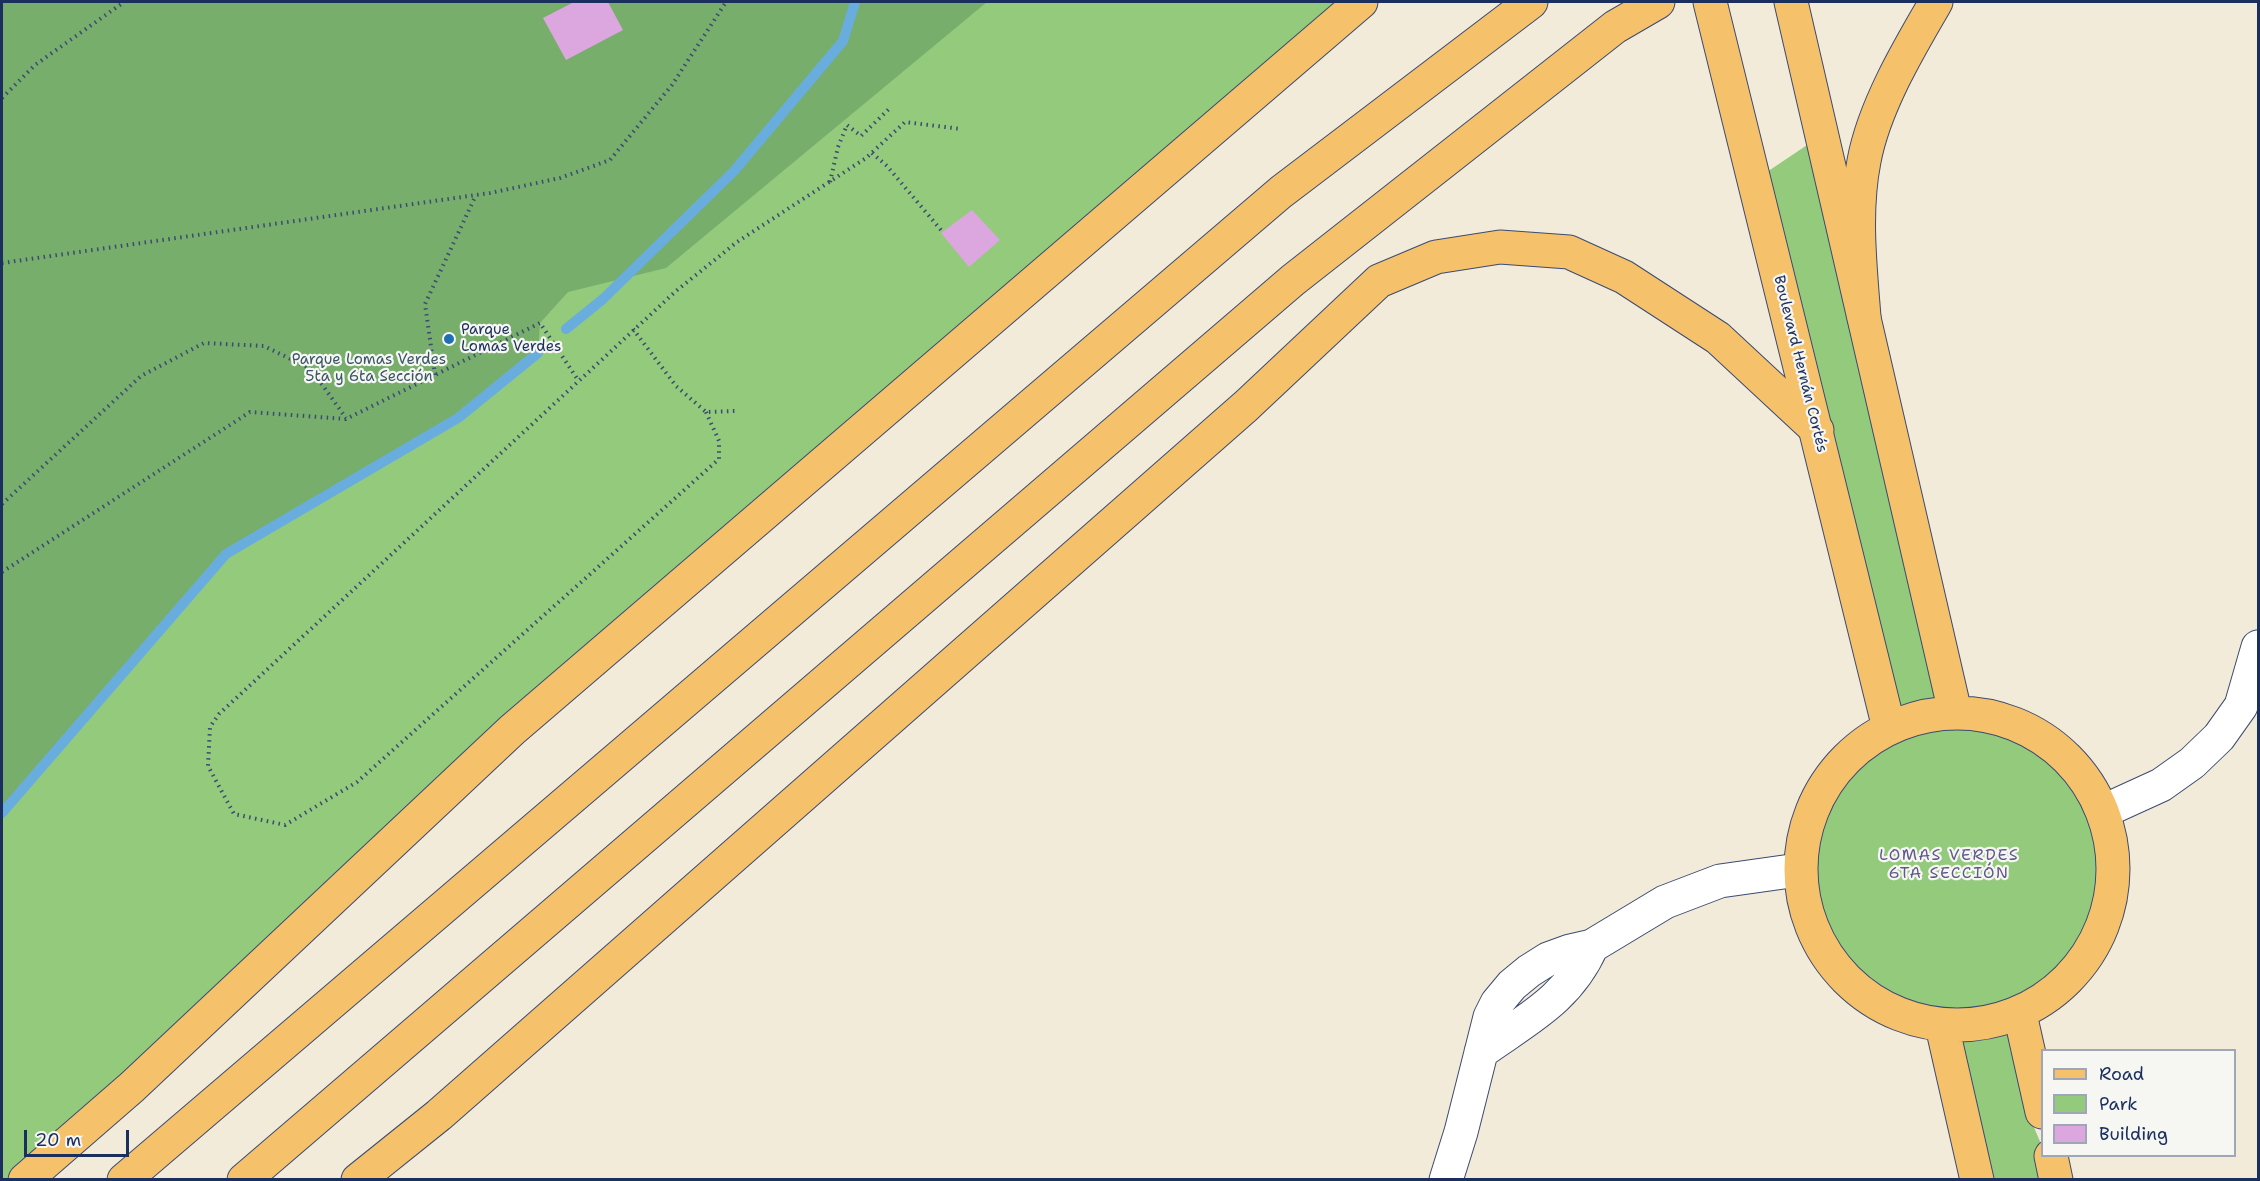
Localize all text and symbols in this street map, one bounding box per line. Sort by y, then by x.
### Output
street label: Boulevard Hernán Cortés [1769,274,1831,454]
place label: Parque Lomas Verdes [461,321,561,356]
marker: Parque Lomas Verdes [442,332,456,346]
park label: Parque Lomas Verdes 5ta y 6ta Sección [292,351,446,386]
district label: LOMAS VERDES 6TA SECCIÓN [1879,846,2019,884]
legend [2041,1049,2236,1157]
text: Road [2099,1062,2144,1086]
text: Park [2099,1092,2138,1116]
scale bar [27,1118,132,1156]
text: Building [2099,1122,2168,1146]
text: 20 m [35,1128,81,1152]

